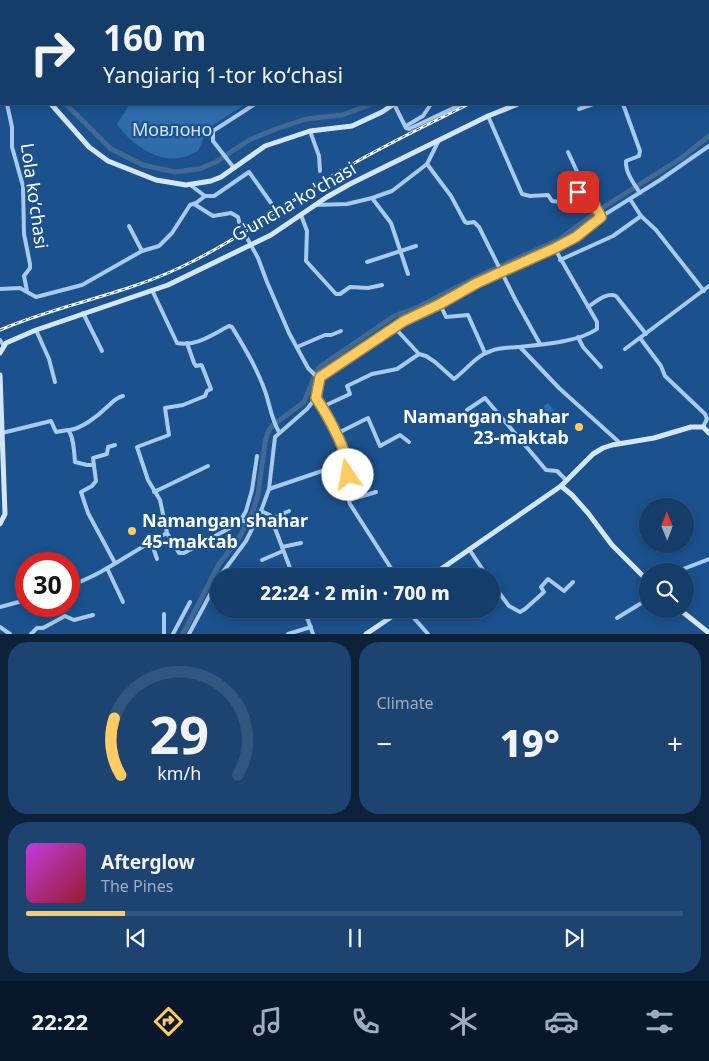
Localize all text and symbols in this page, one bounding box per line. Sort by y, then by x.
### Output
text: 160 m [103,14,206,61]
icon: right [20,20,85,85]
text: Yangiariq 1-tor koʻchasi [103,59,343,89]
park label: Мовлоно [132,117,212,141]
street label: Lola koʻchasi [16,141,54,250]
street label: G'uncha ko'chasi [227,156,360,246]
pin [557,171,599,213]
icon: arrive [564,178,592,206]
place label: Namangan shahar 23-maktab [403,404,569,449]
marker: Namangan shahar 23-maktab [573,421,585,433]
position arrow [321,448,373,500]
north arrow [639,498,694,552]
map controls [639,498,694,618]
place label: Namangan shahar 45-maktab [142,508,308,553]
marker: Namangan shahar 45-maktab [126,525,138,537]
speed limit sign: 30 [15,552,80,617]
button: search [639,563,694,618]
text: 22:24 · 2 min · 700 m [260,580,450,606]
text: Climate [377,692,434,714]
text: 29 [150,698,209,769]
text: 19° [500,716,560,768]
text: − [377,724,393,762]
text: + [667,724,683,762]
text: km/h [157,761,201,785]
text: Afterglow [101,849,195,875]
text: The Pines [101,875,173,897]
icon: previous [122,924,150,952]
icon: pause [341,924,369,952]
icon: next [560,924,588,952]
icon: directions [151,1004,186,1039]
icon: music [250,1004,285,1039]
icon: phone [348,1004,383,1039]
icon: climate [446,1004,481,1039]
icon: car [544,1004,579,1039]
icon: filters [642,1004,677,1039]
text: 22:22 [32,1006,88,1036]

